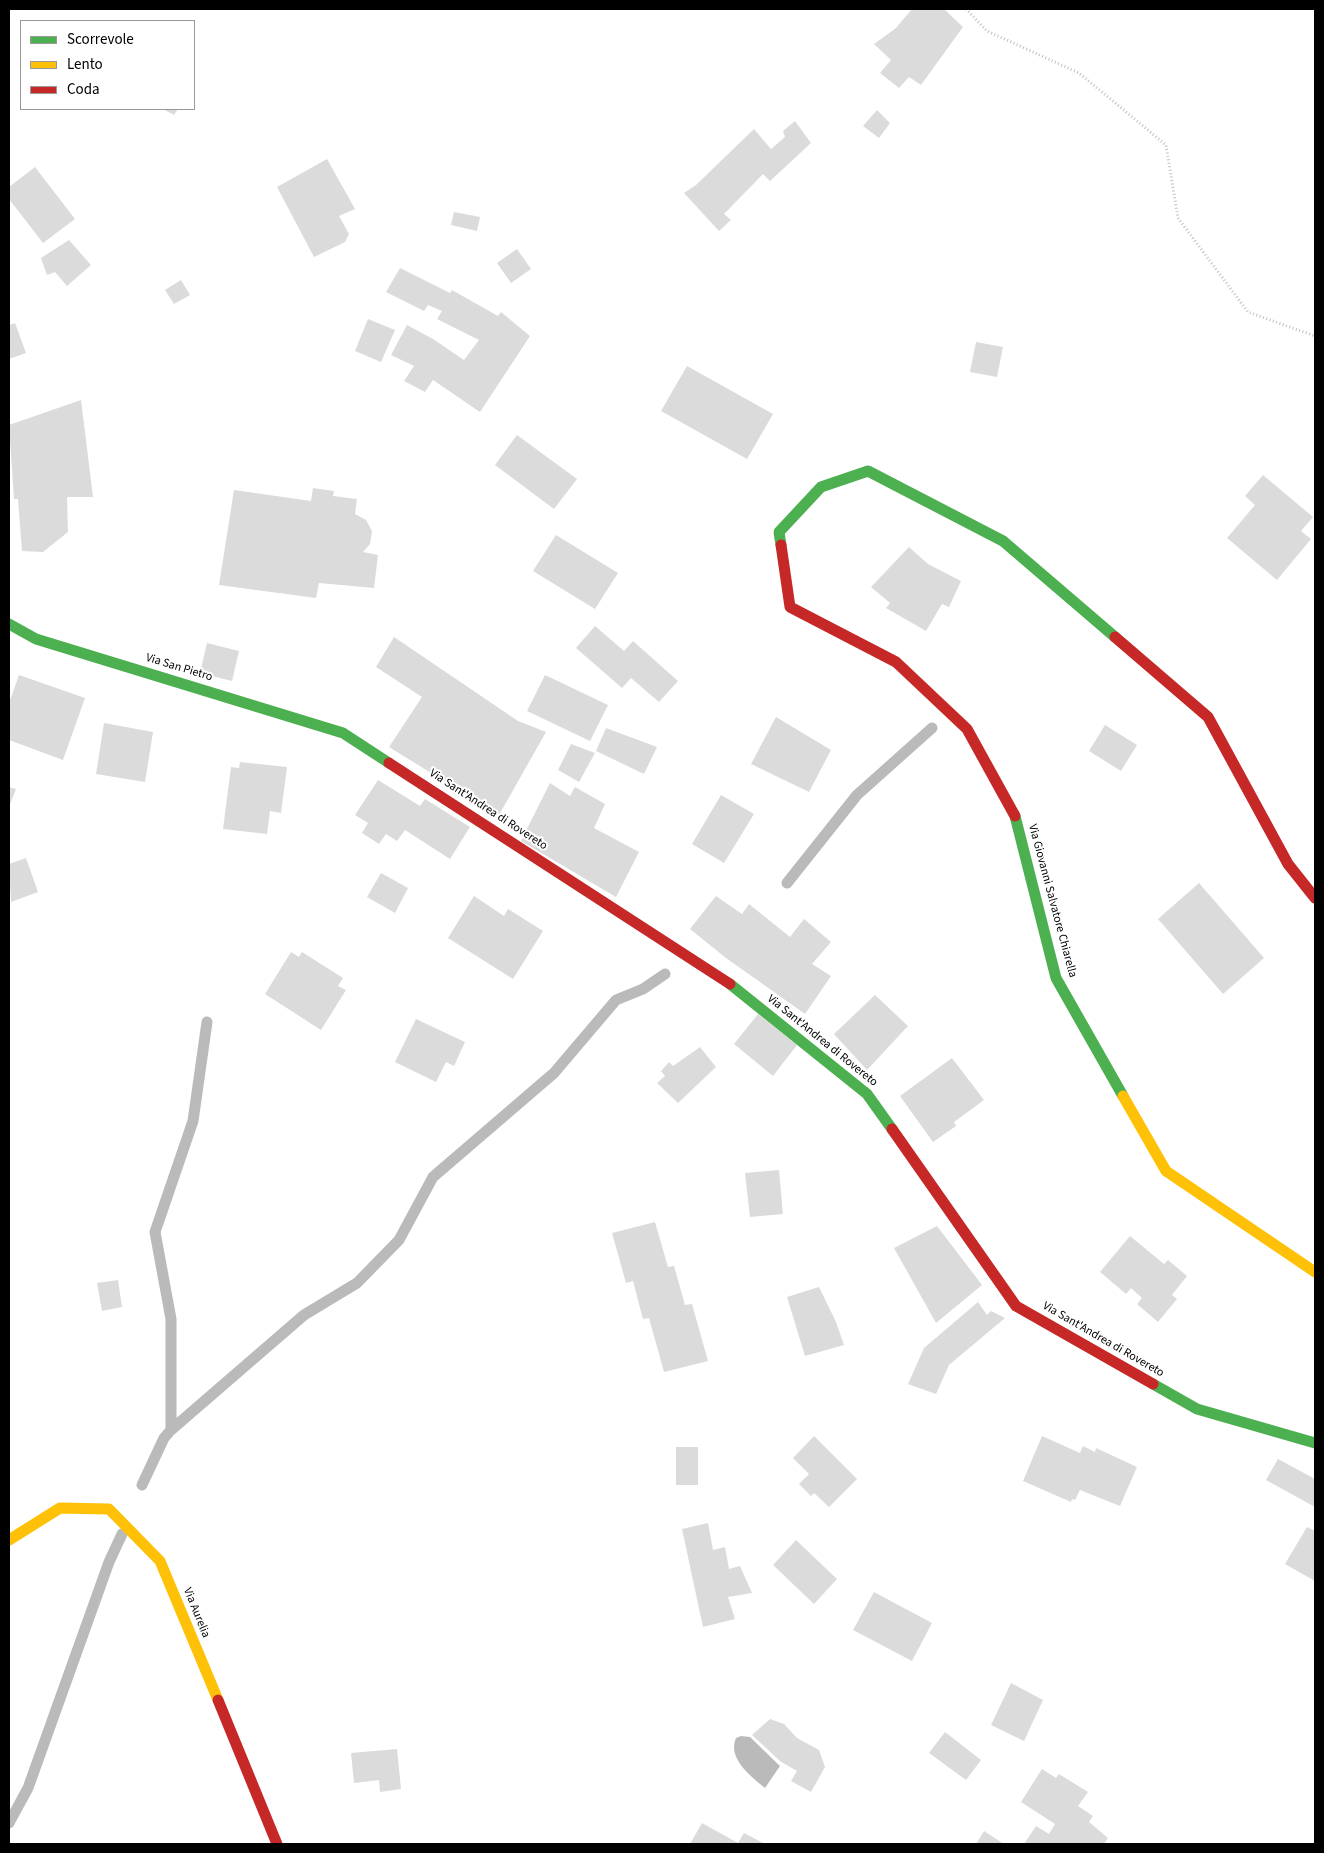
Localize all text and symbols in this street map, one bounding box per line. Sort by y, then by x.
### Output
legend [20,20,195,110]
text: Scorrevole [67,29,134,50]
text: Lento [67,54,103,75]
text: Coda [67,79,100,100]
street label: Via San Pietro [144,651,214,685]
street label: Via Sant'Andrea di Rovereto [426,766,550,854]
street label: Via Giovanni Salvatore Chiarella [1025,823,1079,979]
street label: Via Sant'Andrea di Rovereto [764,992,880,1090]
street label: Via Sant'Andrea di Rovereto [1040,1299,1166,1381]
street label: Via Aurelia [179,1586,213,1640]

